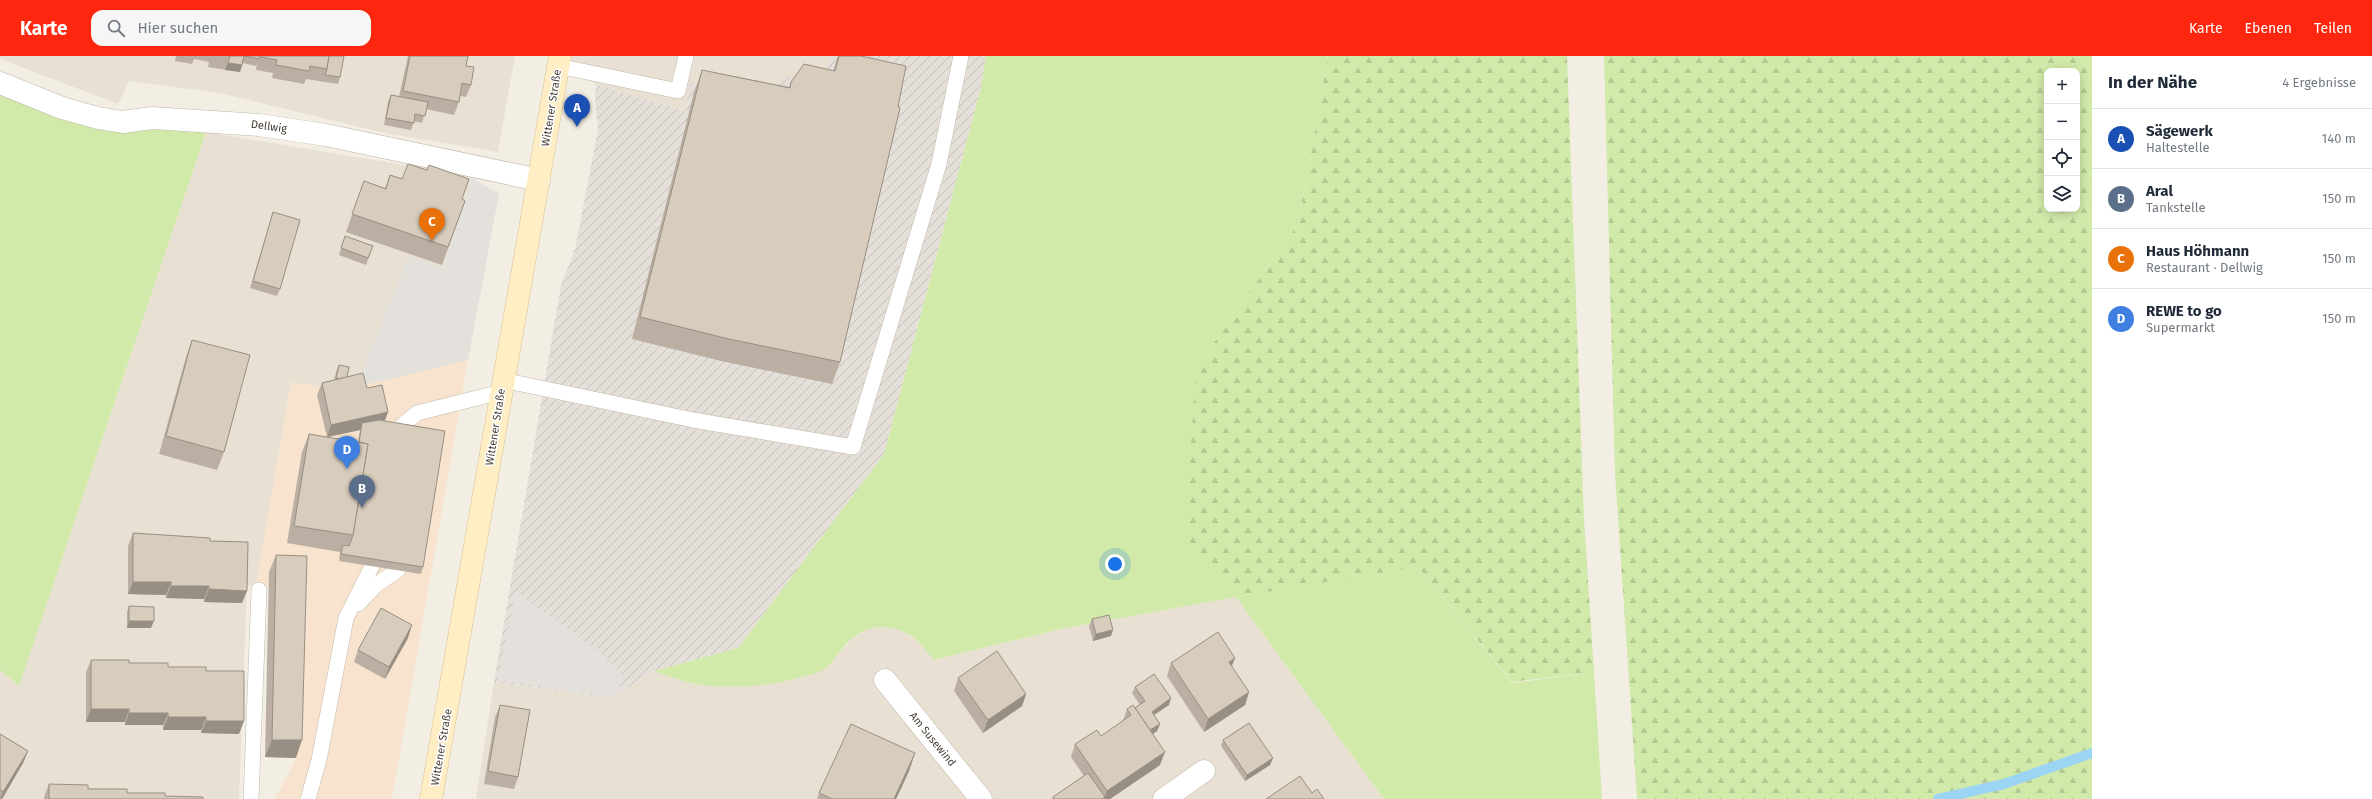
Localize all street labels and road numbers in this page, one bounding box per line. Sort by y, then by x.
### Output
street label: Wittener Straße [539,69,564,148]
street label: Dellwig [250,118,288,135]
street label: Wittener Straße [483,388,508,467]
street label: Wittener Straße [428,708,455,787]
street label: Am Susewind [907,710,958,769]

